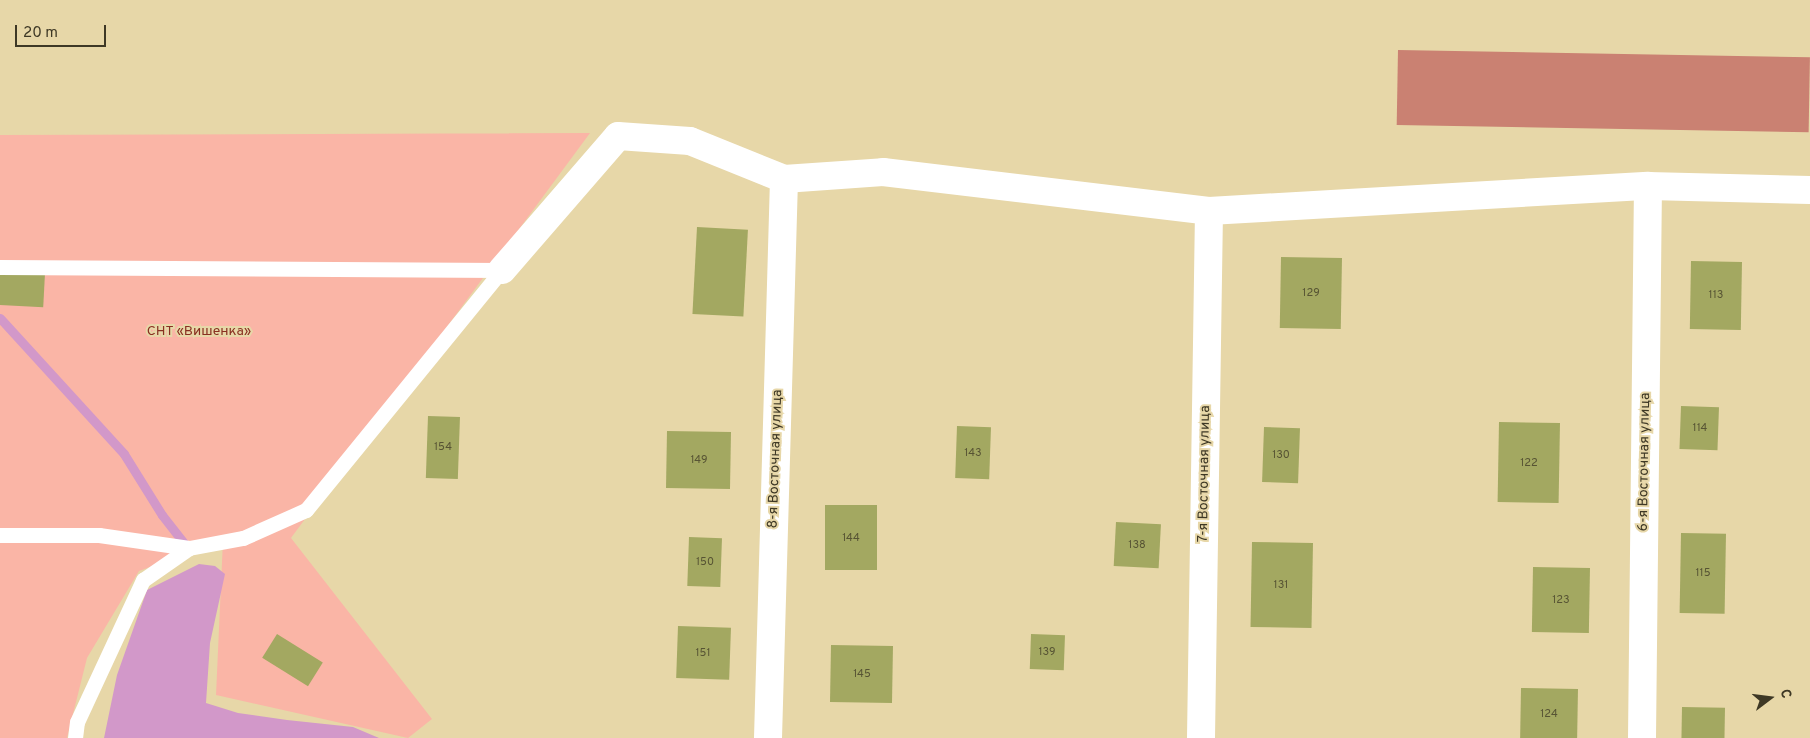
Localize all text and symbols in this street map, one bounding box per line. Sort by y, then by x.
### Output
scale bar [18,15,109,47]
text: 20 m [23,24,58,43]
house number: 129 [1302,286,1320,300]
house number: 113 [1709,288,1723,302]
park label: СНТ «Вишенка» [147,324,251,340]
street label: 8-я Восточная улица [765,389,787,529]
street label: 6-я Восточная улица [1635,392,1655,532]
street label: 7-я Восточная улица [1195,405,1215,543]
house number: 114 [1693,421,1707,435]
house number: 154 [434,440,452,454]
house number: 143 [964,446,982,460]
house number: 130 [1272,448,1290,462]
house number: 149 [690,453,708,467]
house number: 122 [1520,456,1538,470]
house number: 144 [842,531,860,545]
house number: 138 [1128,538,1146,552]
house number: 150 [696,555,714,569]
house number: 115 [1695,566,1711,580]
house number: 131 [1274,578,1288,592]
house number: 123 [1552,593,1570,607]
house number: 139 [1038,645,1056,659]
house number: 151 [695,646,711,660]
house number: 145 [853,667,871,681]
north arrow [1745,673,1795,723]
text: С [1776,687,1794,701]
house number: 124 [1540,707,1558,721]

